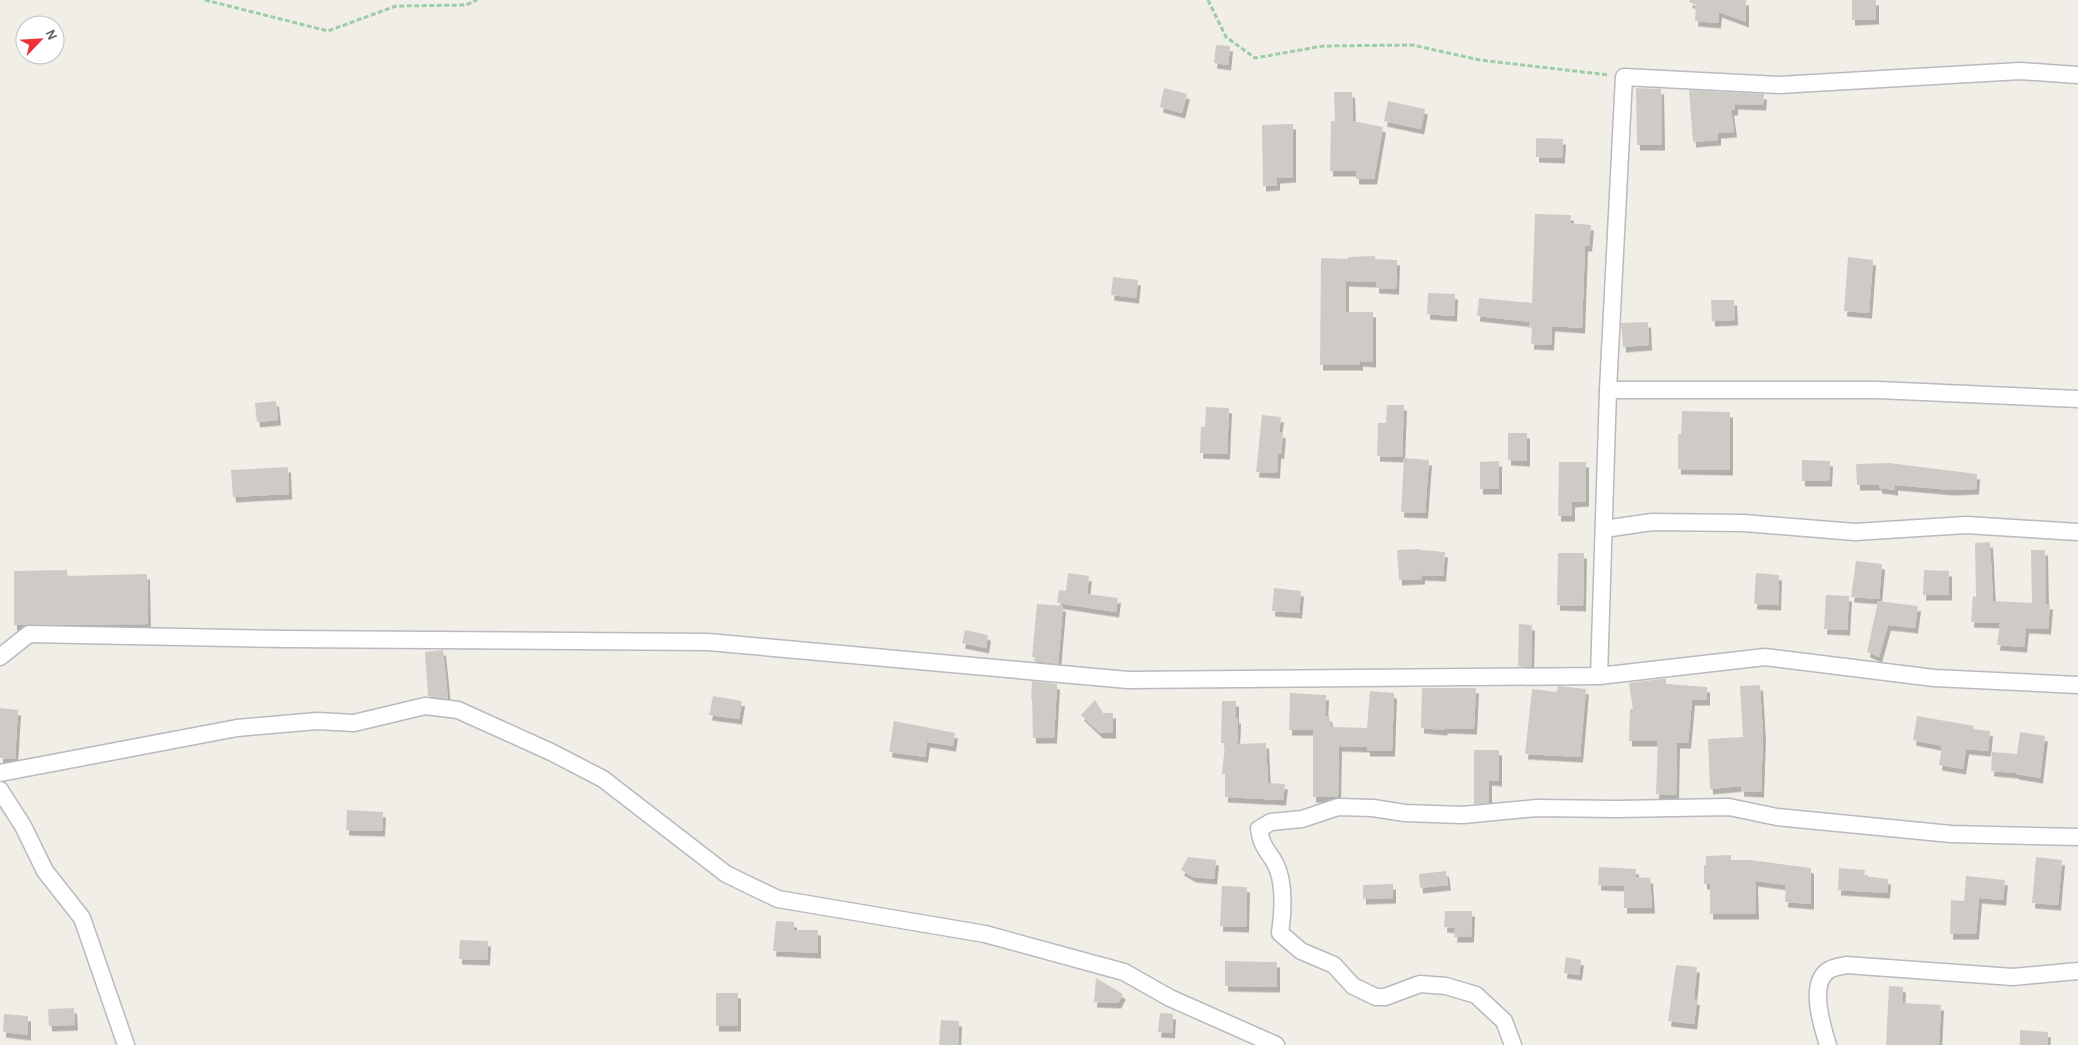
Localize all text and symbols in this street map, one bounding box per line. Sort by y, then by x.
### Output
north arrow [15,15,65,65]
text: N [42,28,59,42]

